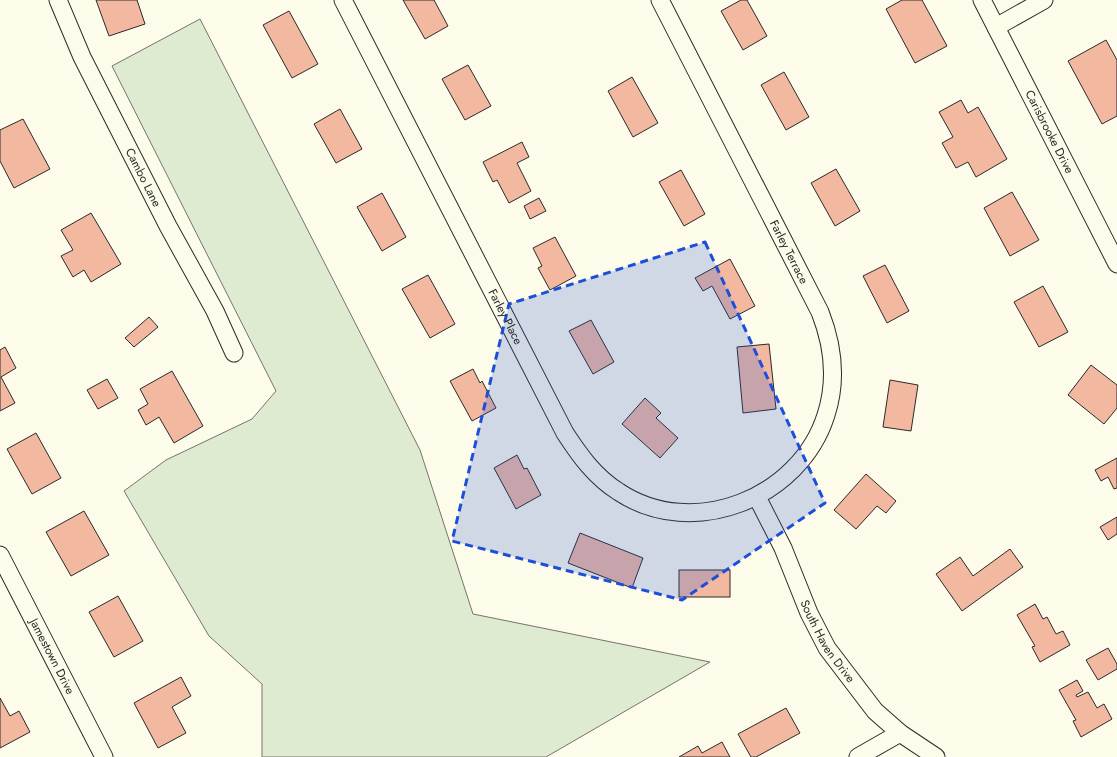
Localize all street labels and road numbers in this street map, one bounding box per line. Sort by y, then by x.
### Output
street label: Carisbrooke Drive [1021,87,1078,177]
street label: Cambo Lane [121,145,166,210]
street label: Farley Terrace [765,217,813,287]
street label: Farley Place [484,286,527,348]
street label: South Haven Drive [796,597,859,687]
street label: Jamestown Drive [24,613,79,697]

